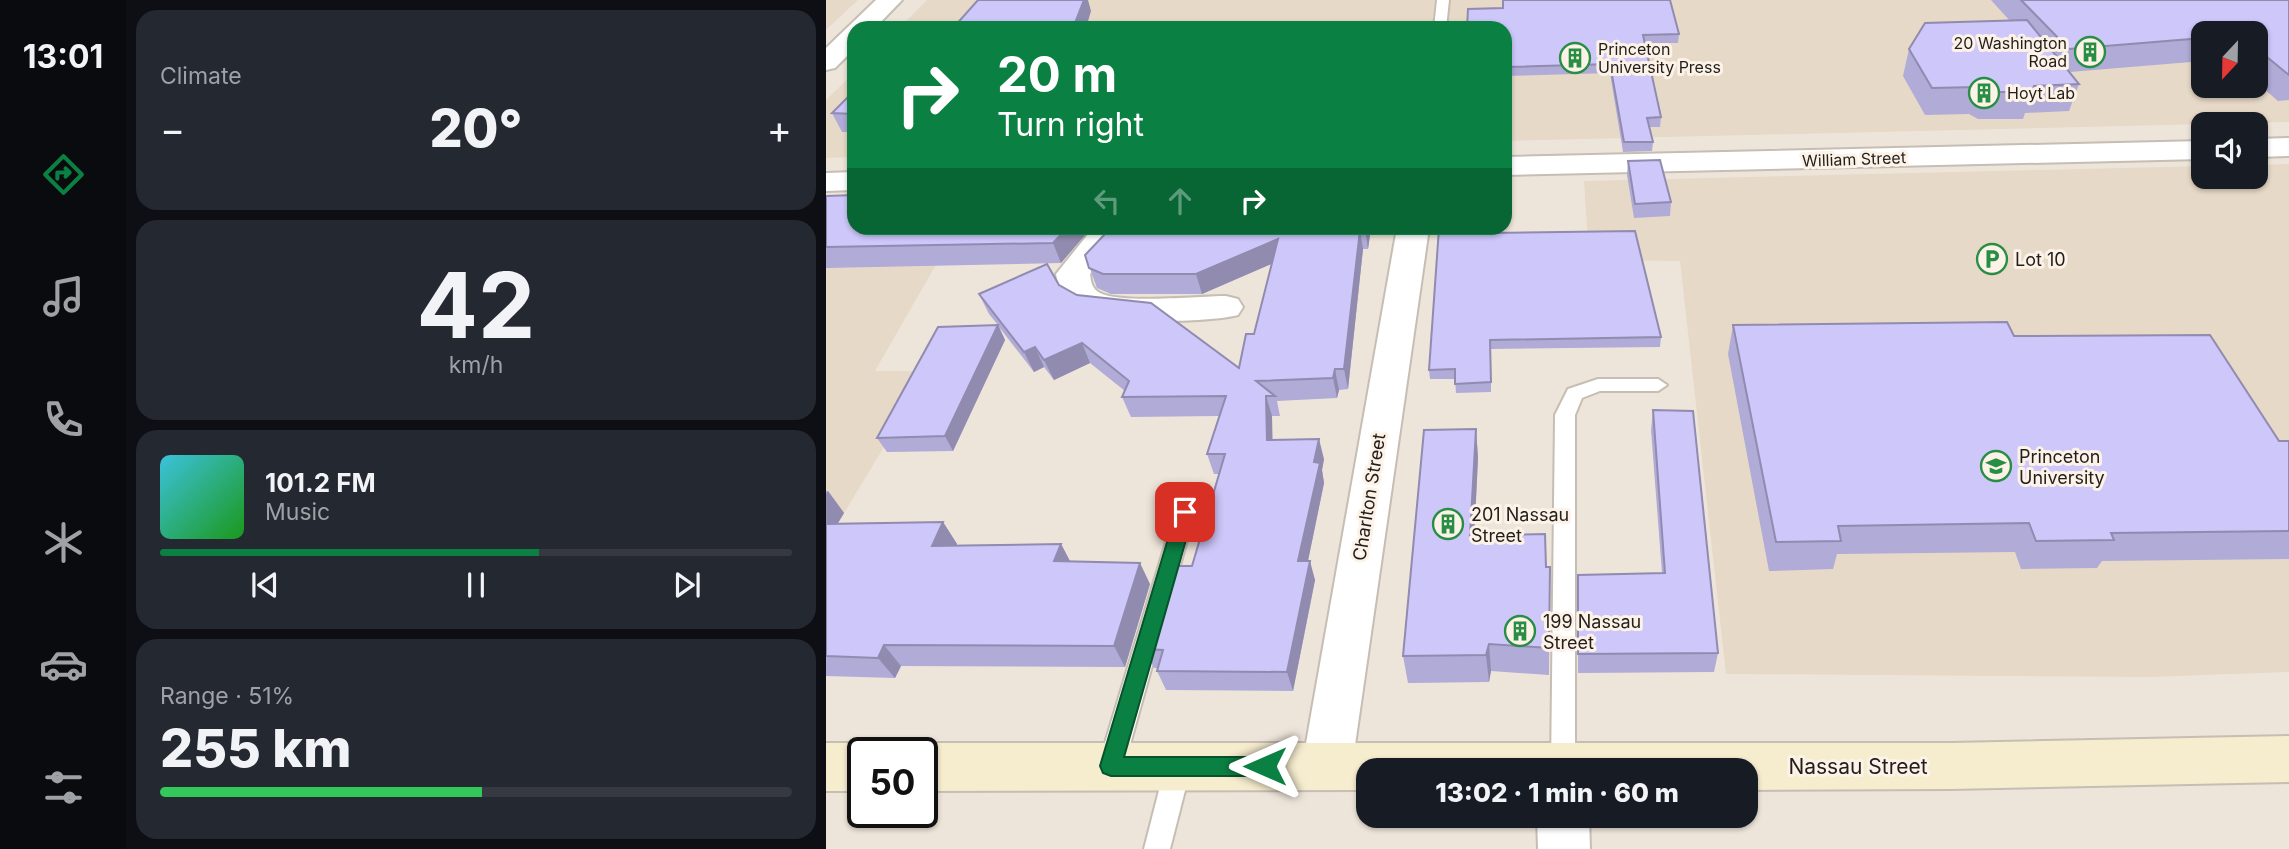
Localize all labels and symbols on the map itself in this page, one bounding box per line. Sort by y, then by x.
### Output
north arrow [2191,21,2268,98]
place label: 20 Washington Road [1954,33,2067,71]
building icon: 20 Washington Road [2073,35,2107,69]
place label: Princeton University Press [1598,39,1721,77]
building icon: Princeton University Press [1558,41,1592,75]
building icon: Hoyt Lab [1967,76,2001,110]
place label: Hoyt Lab [2007,83,2075,103]
street label: William Street [1802,147,1906,171]
parking icon: Lot 10 [1975,242,2009,276]
place label: Lot 10 [2015,249,2066,270]
street label: Charlton Street [1349,432,1389,562]
place label: Princeton University [2019,446,2105,488]
school or university icon: Princeton University [1979,449,2013,483]
pin [1155,482,1215,542]
place label: 201 Nassau Street [1471,504,1569,546]
building icon: 201 Nassau Street [1431,507,1465,541]
place label: 199 Nassau Street [1543,611,1641,653]
building icon: 199 Nassau Street [1503,614,1537,648]
position arrow [1228,729,1302,803]
speed limit sign: 50 [847,737,938,828]
street label: Nassau Street [1788,754,1928,779]

